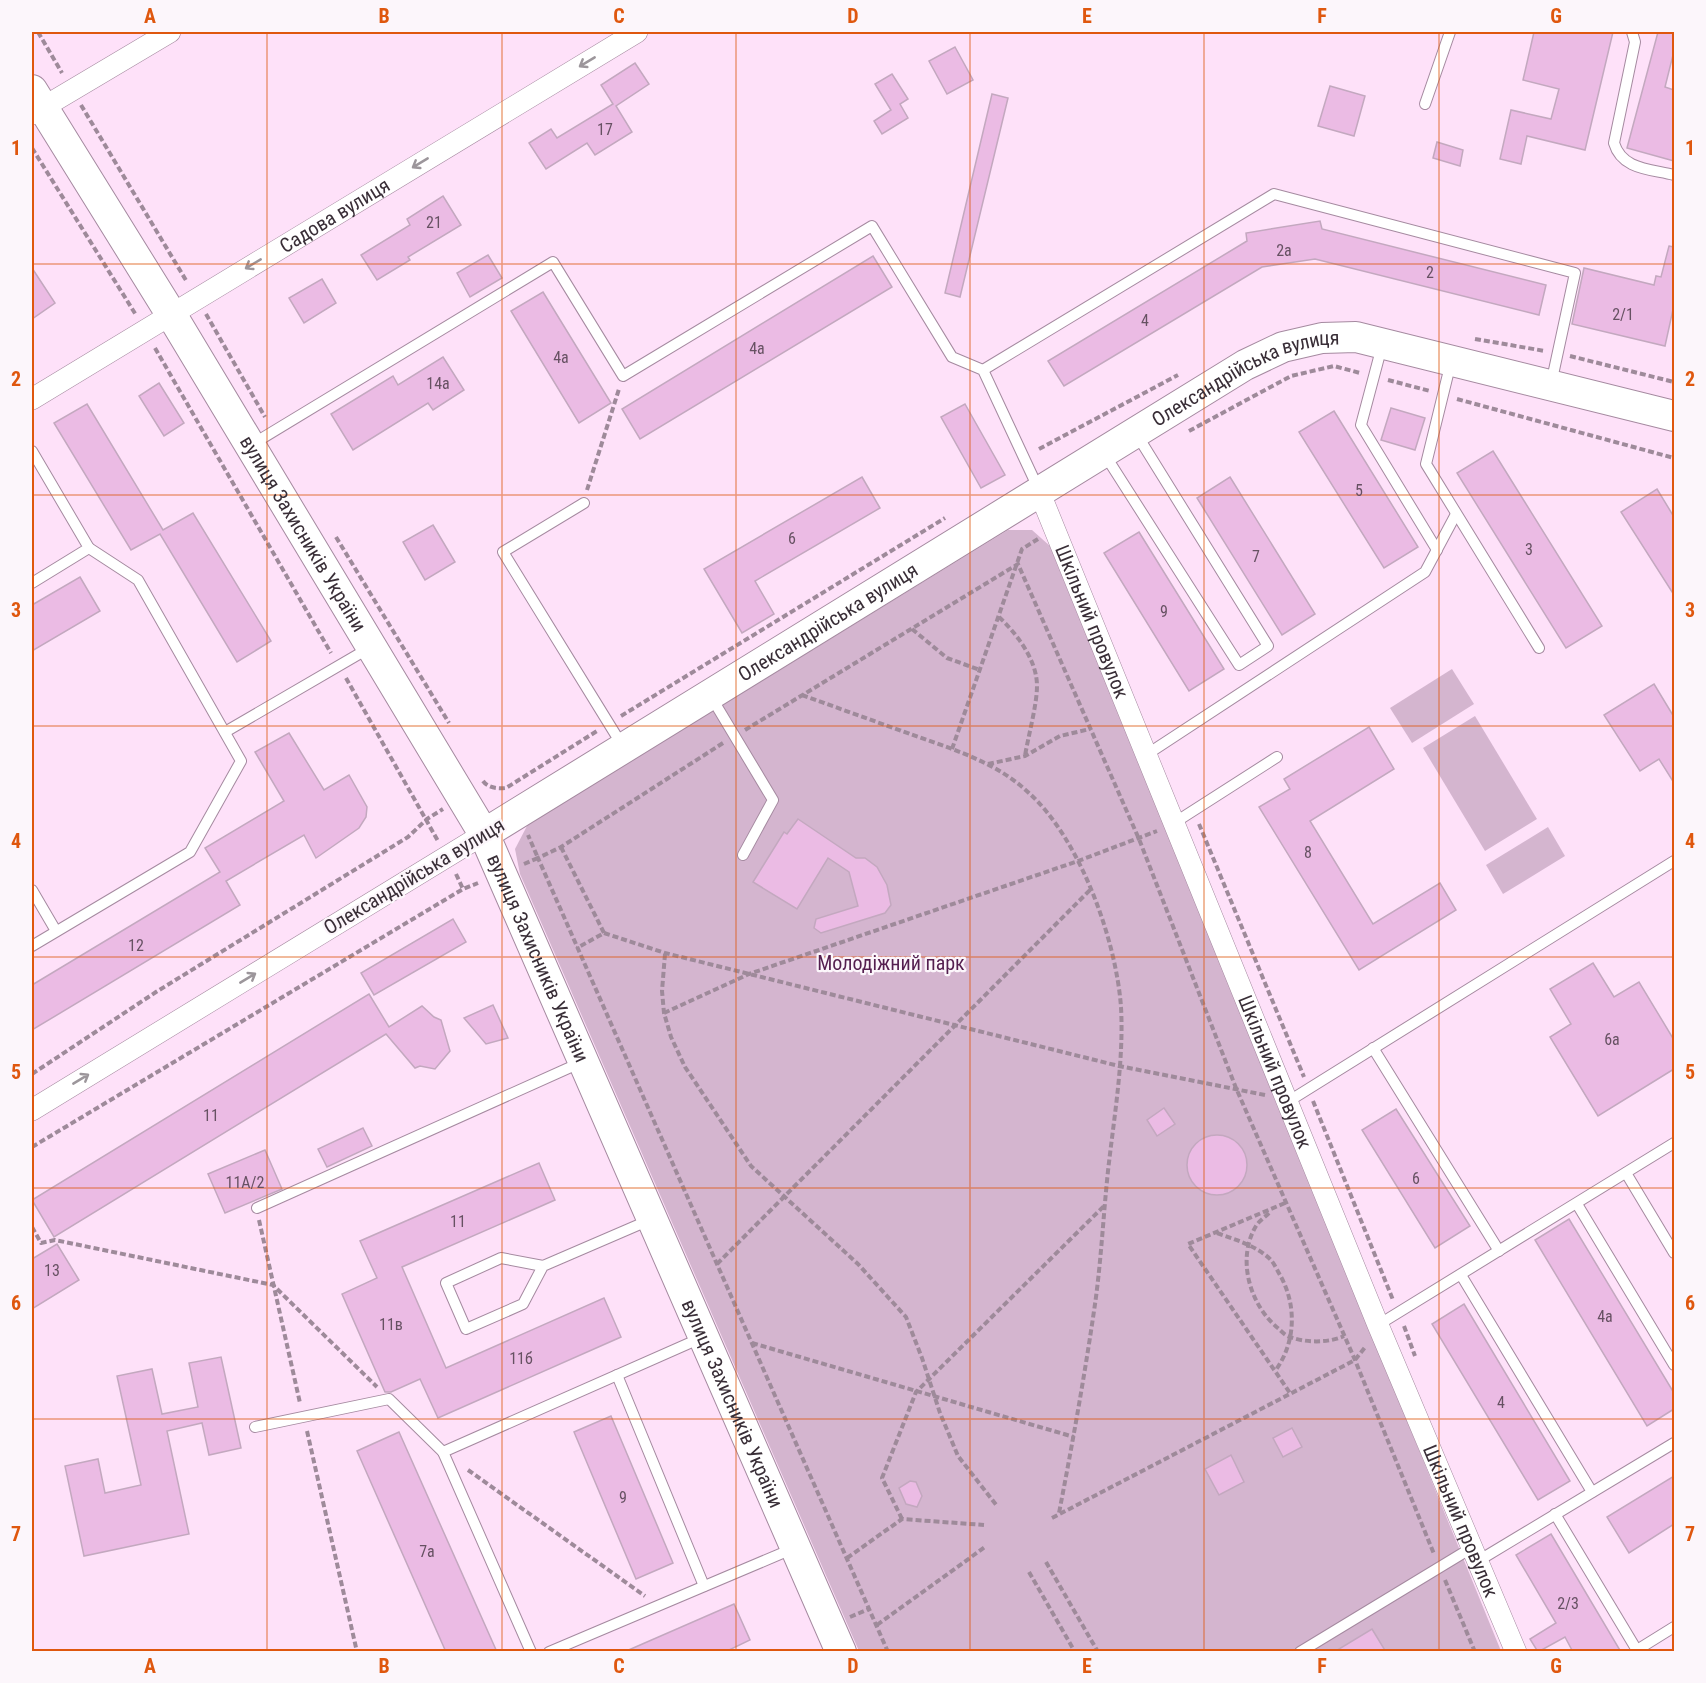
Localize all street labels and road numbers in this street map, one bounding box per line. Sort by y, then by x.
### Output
street label: Садова вулиця [275,173,394,258]
street label: Олександрійська вулиця [1147,325,1340,431]
street label: вулиця Захисників України [235,431,371,636]
street label: Шкільний провулок [1050,541,1134,702]
street label: Олександрійська вулиця [734,558,922,686]
street label: Олександрійська вулиця [319,813,509,939]
street label: вулиця Захисників України [482,850,594,1066]
street label: Шкільний провулок [1233,992,1317,1152]
street label: вулиця Захисників України [677,1296,789,1511]
street label: Шкільний провулок [1418,1441,1504,1601]

